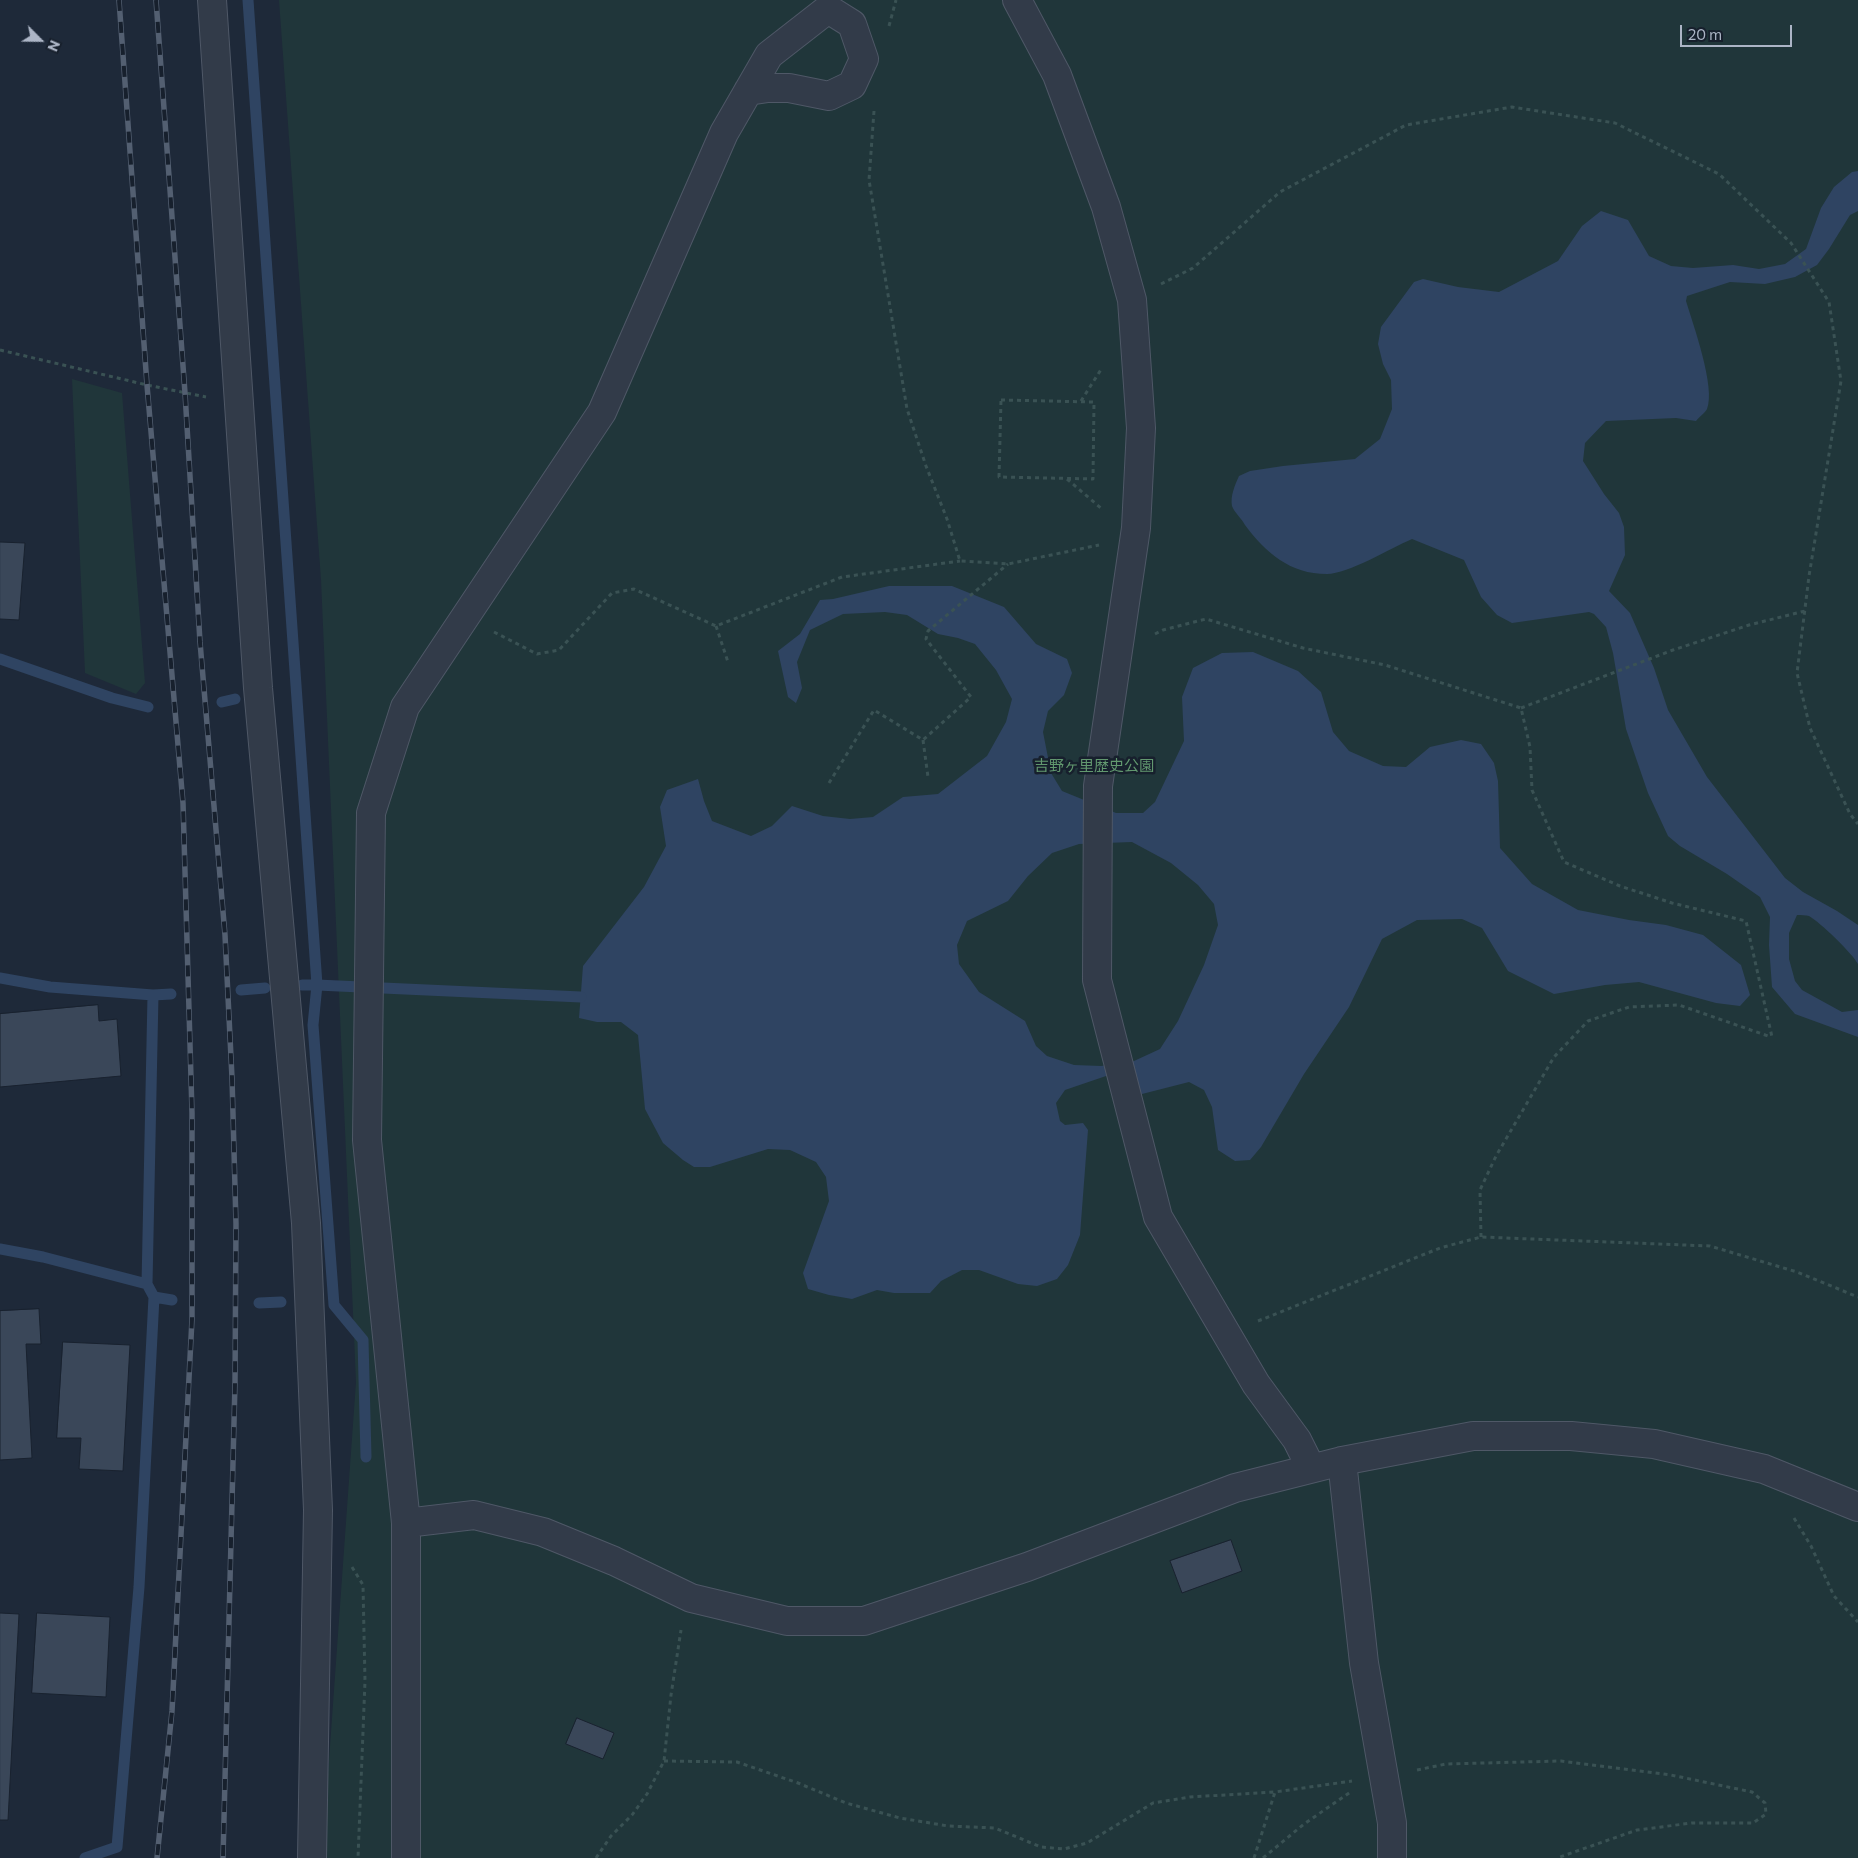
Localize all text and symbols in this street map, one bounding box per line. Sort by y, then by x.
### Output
north arrow [15,15,65,65]
scale bar [1683,15,1796,47]
text: 20 m [1688,25,1722,43]
text: N [44,38,64,54]
park label: 吉野ヶ里歴史公園 [1034,757,1154,775]

